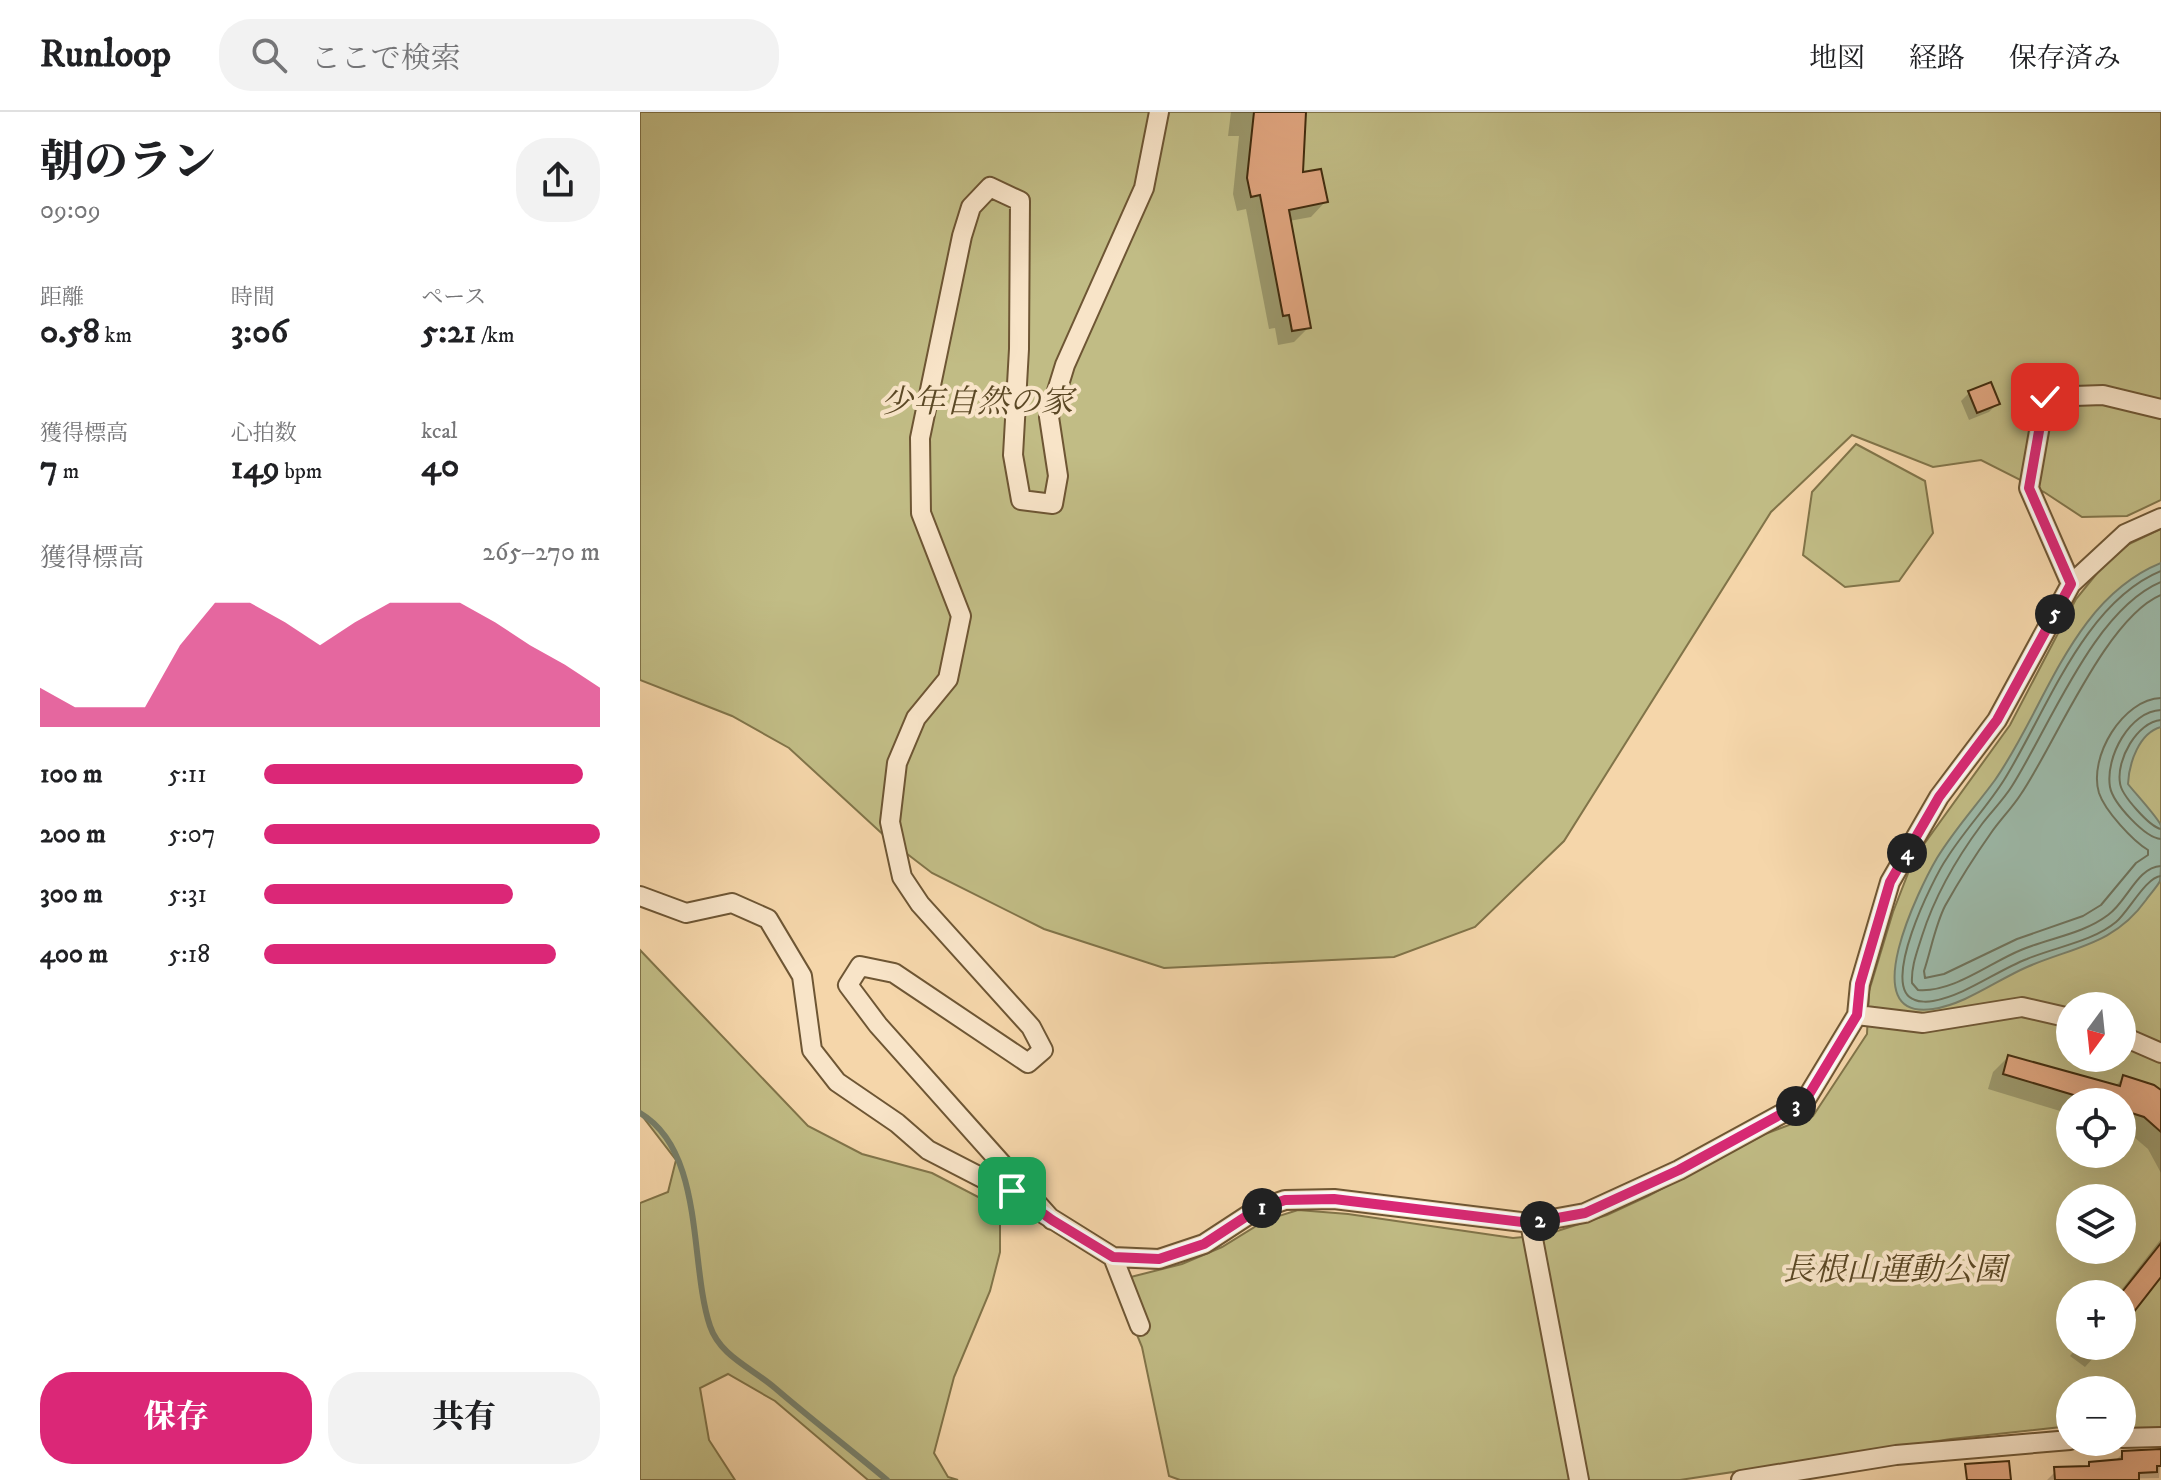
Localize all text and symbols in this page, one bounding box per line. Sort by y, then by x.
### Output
search box [219,19,779,91]
text: Runloop [40,31,171,79]
icon: search [247,33,291,77]
text: ここで検索 [311,41,461,78]
text: 地図 [1809,41,1865,76]
text: 経路 [1909,41,1965,76]
text: 保存済み [2009,41,2121,76]
text: 朝のラン [40,136,216,191]
button: share [516,138,600,222]
text: 09:09 [40,194,101,227]
text: 距離 [40,284,84,311]
text: 時間 [231,284,275,311]
text: ペース [421,284,486,311]
text: 0.58 [40,311,100,353]
text: 3:06 [231,311,288,353]
text: 5:21 [421,311,476,353]
text: km [100,322,132,349]
text: /km [476,322,514,349]
pin [2011,363,2079,431]
icon: check [2023,375,2067,419]
park label: 少年自然の家 [881,383,1077,423]
text: kcal [421,418,457,445]
text: 獲得標高 [40,420,128,447]
text: 心拍数 [231,420,297,447]
text: 40 [421,445,459,487]
text: 7 [40,447,58,489]
text: 149 [231,447,280,489]
text: m [58,458,79,485]
text: bpm [280,458,322,485]
text: 265–270 m [482,536,600,569]
text: 獲得標高 [40,542,144,575]
pin: 5 [2035,594,2075,634]
text: 5 [2050,600,2060,627]
text: 100 m [40,758,103,791]
text: 5:11 [168,758,207,791]
text: 200 m [40,818,106,851]
text: 5:07 [168,818,215,851]
pin: 4 [1887,833,1927,873]
text: 4 [1901,839,1913,866]
text: 300 m [40,878,103,911]
text: 5:31 [168,878,207,911]
text: 400 m [40,938,108,971]
text: 5:18 [168,938,210,971]
north arrow [2056,992,2136,1072]
map controls [2056,992,2136,1456]
pin: 3 [1776,1086,1816,1126]
button: locate [2056,1088,2136,1168]
text: 3 [1792,1092,1800,1119]
pin [978,1157,1046,1225]
icon: arrive [990,1169,1034,1213]
button: layers [2056,1184,2136,1264]
pin: 1 [1242,1188,1282,1228]
text: 1 [1258,1194,1266,1221]
pin: 2 [1520,1201,1560,1241]
text: 2 [1535,1207,1545,1234]
park label: 長根山運動公園 [1782,1251,2011,1291]
button: + [2056,1280,2136,1360]
button: 保存 [40,1372,312,1464]
button: 共有 [328,1372,600,1464]
button: − [2056,1376,2136,1456]

